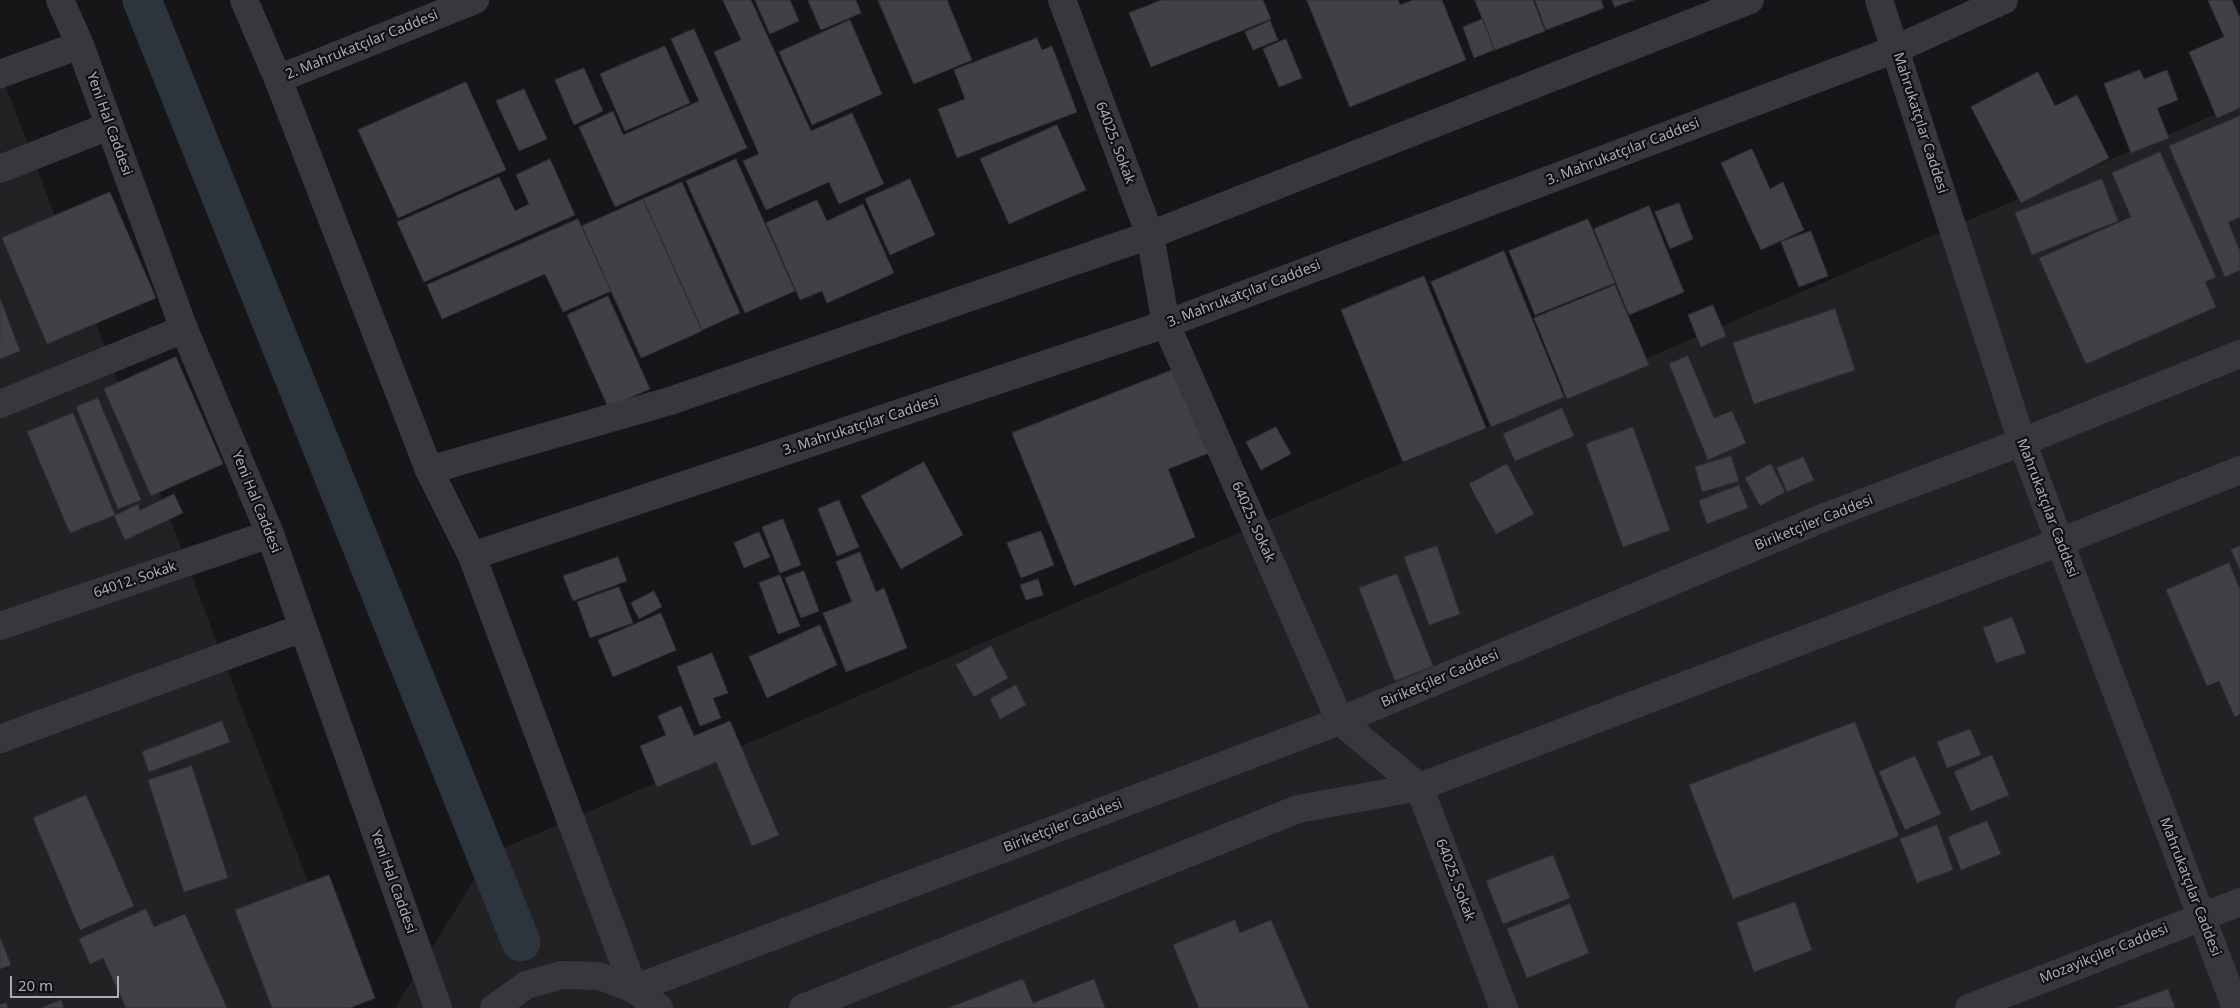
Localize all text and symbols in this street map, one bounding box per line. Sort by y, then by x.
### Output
street label: 2. Mahrukatçılar Caddesi [283,7,441,83]
street label: Mahrukatçılar Caddesi [1889,50,1951,196]
street label: Yeni Hal Caddesi [83,70,135,178]
street label: 64025. Sokak [1092,100,1138,186]
street label: 3. Mahrukatçılar Caddesi [1544,115,1702,189]
street label: 3. Mahrukatçılar Caddesi [1165,257,1323,331]
street label: 3. Mahrukatçılar Caddesi [781,393,941,459]
street label: Mahrukatçılar Caddesi [2013,436,2081,580]
street label: Yeni Hal Caddesi [228,448,284,556]
street label: 64025. Sokak [1228,479,1278,565]
street label: Biriketçiler Caddesi [1752,492,1876,554]
street label: 64012. Sokak [91,558,179,602]
street label: Biriketçiler Caddesi [1379,647,1501,711]
street label: Biriketçiler Caddesi [1001,796,1125,856]
street label: Mahrukatçılar Caddesi [2156,815,2224,959]
street label: Yeni Hal Caddesi [367,828,419,936]
street label: 64025. Sokak [1432,837,1478,923]
street label: Mozayikçiler Caddesi [2037,921,2171,987]
scale bar [12,966,121,998]
text: 20 m [18,975,53,995]

